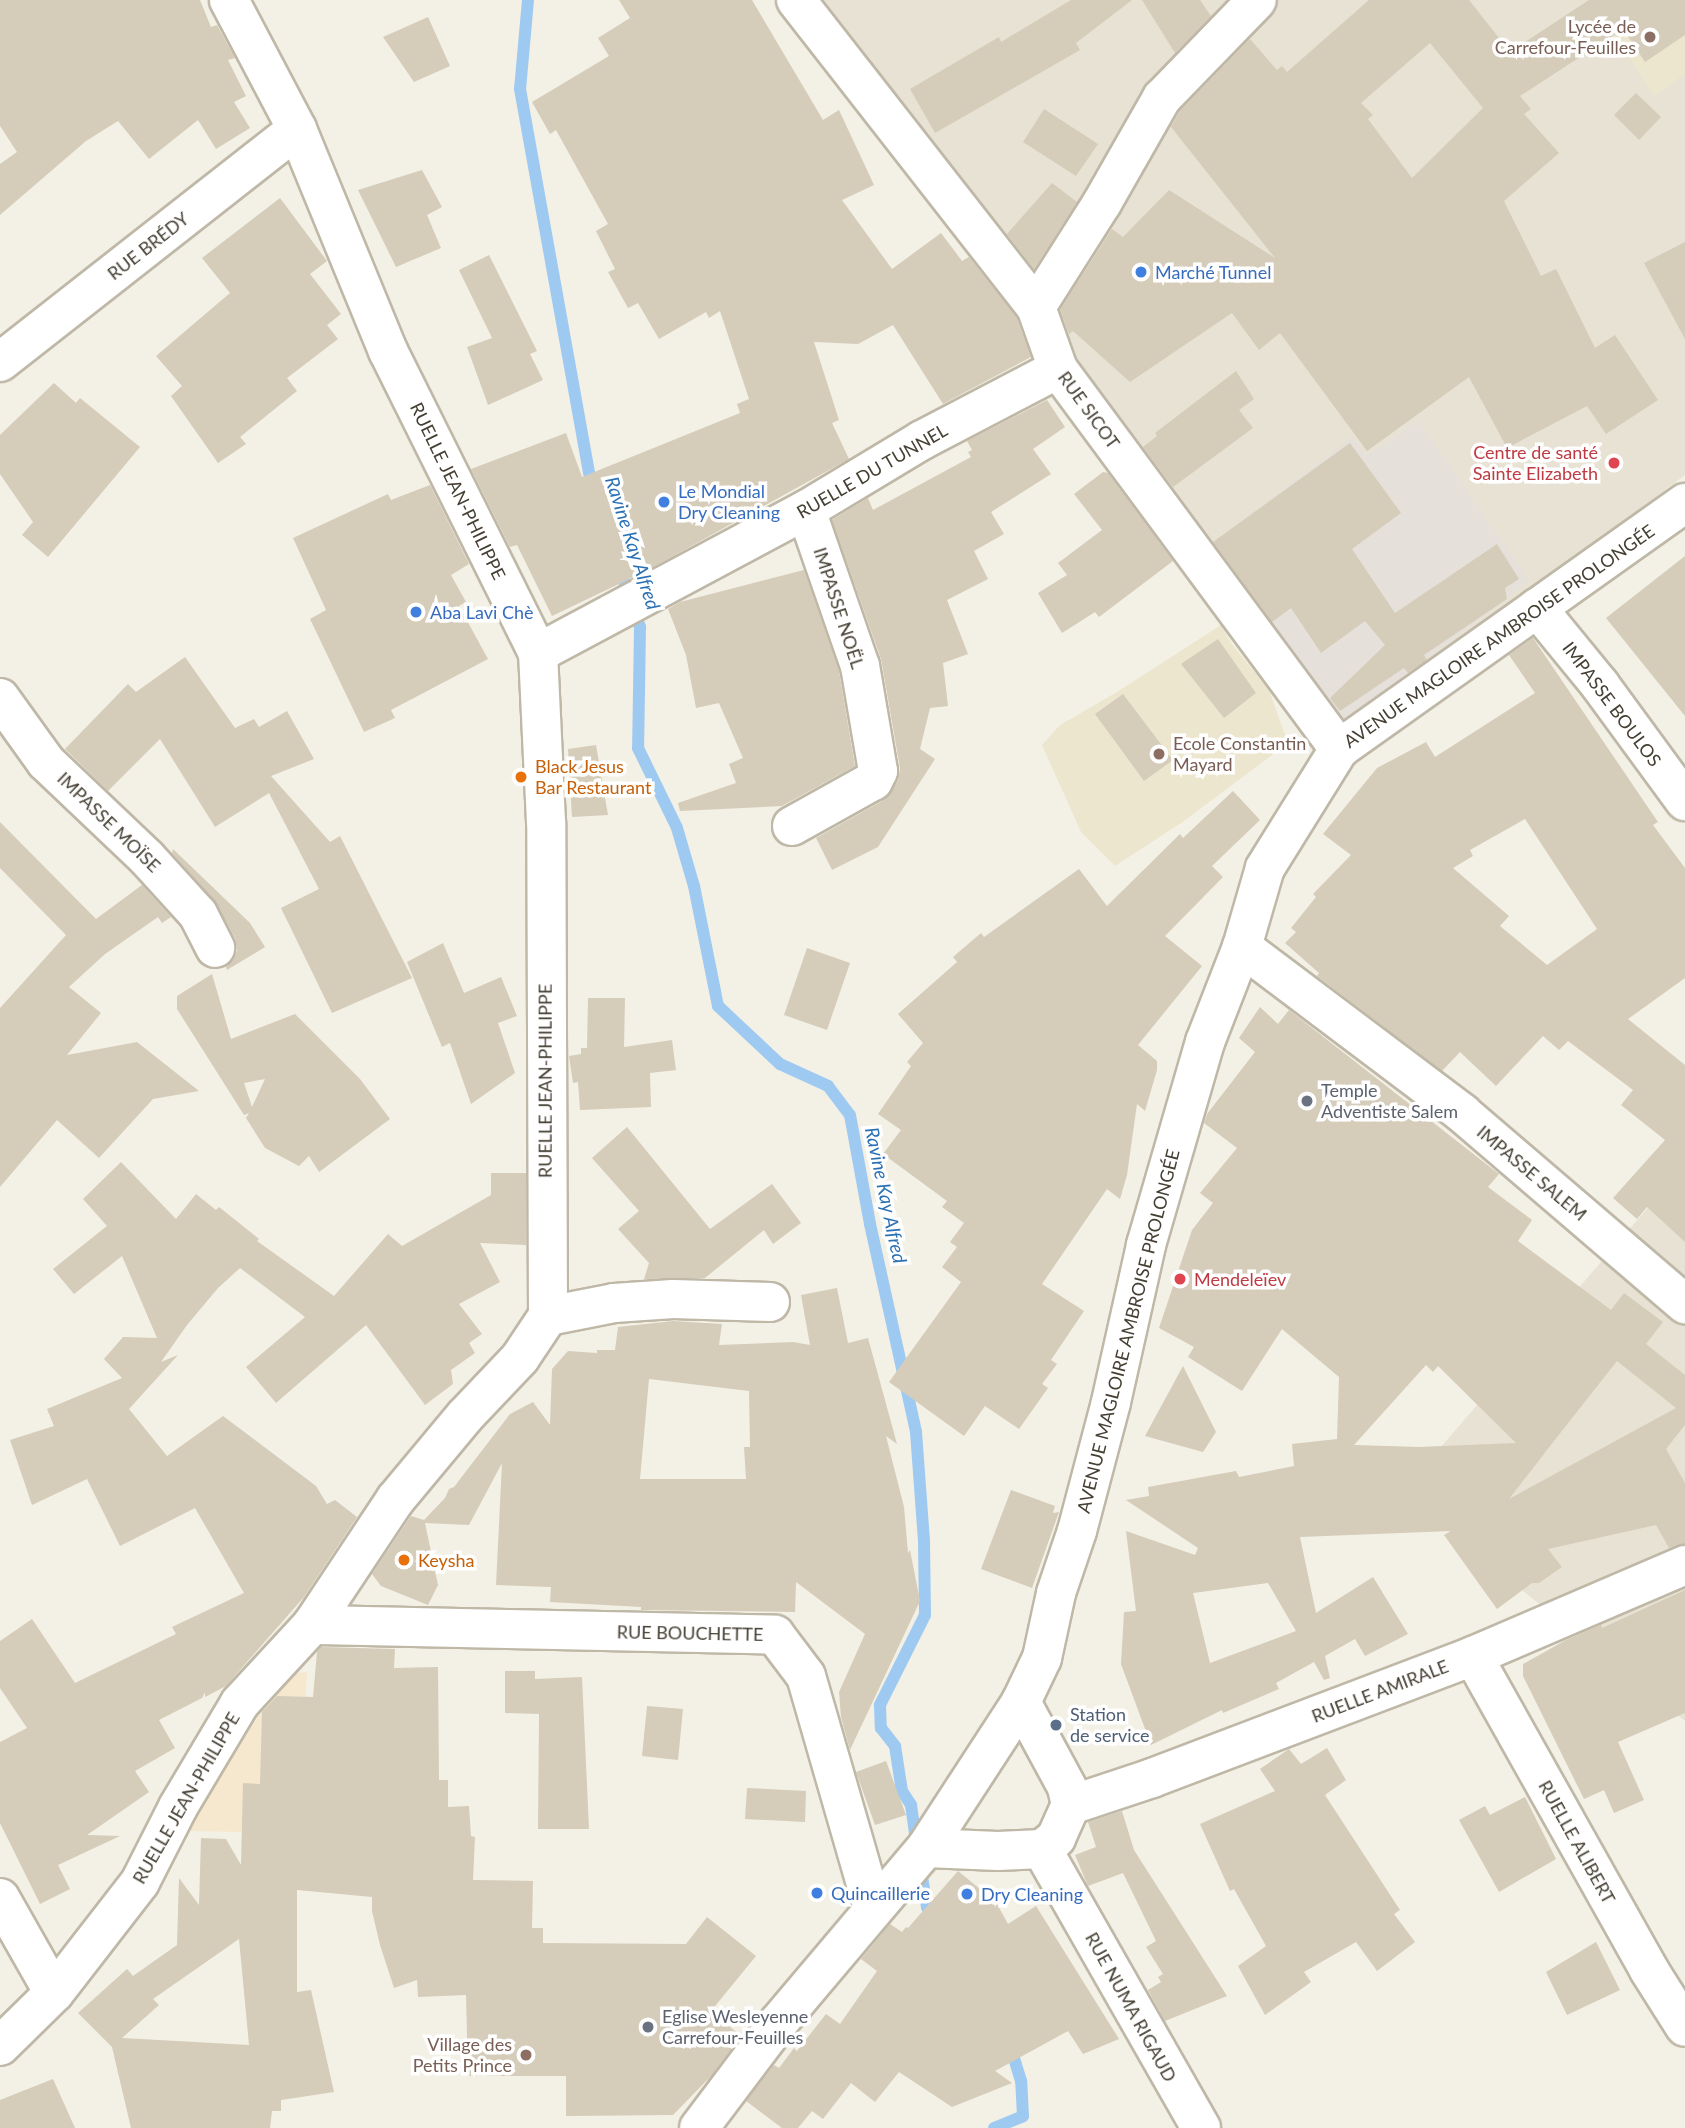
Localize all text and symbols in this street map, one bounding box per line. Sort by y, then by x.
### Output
place label: Lycée de Carrefour-Feuilles [1495,16,1636,58]
marker: Lycée de Carrefour-Feuilles [1642,29,1658,45]
street label: RUE BRÉDY [103,208,193,284]
place label: Marché Tunnel [1155,261,1272,283]
marker: Marché Tunnel [1133,264,1149,280]
street label: RUE SICOT [1054,367,1124,453]
street label: RUELLE JEAN-PHILIPPE [406,399,510,583]
street label: RUELLE DU TUNNEL [793,419,951,523]
place label: Centre de santé Sainte Elizabeth [1473,442,1598,484]
marker: Centre de santé Sainte Elizabeth [1604,453,1624,473]
water label: Ravine Kay Alfred [601,473,665,613]
place label: Le Mondial Dry Cleaning [678,481,780,524]
marker: Le Mondial Dry Cleaning [656,494,672,510]
street label: AVENUE MAGLOIRE AMBROISE PROLONGÉE [1339,520,1659,752]
street label: IMPASSE NOËL [809,545,869,671]
place label: Aba Lavi Chè [430,601,534,623]
marker: Aba Lavi Chè [408,604,424,620]
street label: IMPASSE BOULOS [1558,637,1666,771]
place label: Ecole Constantin Mayard [1173,733,1306,776]
marker: Ecole Constantin Mayard [1151,746,1167,762]
place label: Black Jesus Bar Restaurant [535,756,652,798]
street label: IMPASSE MOÏSE [53,767,165,877]
marker: Black Jesus Bar Restaurant [513,769,529,785]
street label: RUELLE JEAN-PHILIPPE [534,984,556,1178]
place label: Temple Adventiste Salem [1321,1080,1458,1122]
marker: Temple Adventiste Salem [1299,1093,1315,1109]
street label: IMPASSE SALEM [1473,1121,1591,1225]
water label: Ravine Kay Alfred [860,1124,912,1266]
street label: AVENUE MAGLOIRE AMBROISE PROLONGÉE [1072,1147,1184,1515]
place label: Mendeleïev [1194,1268,1286,1290]
marker: Mendeleïev [1172,1271,1188,1287]
place label: Keysha [418,1549,474,1571]
marker: Keysha [396,1552,412,1568]
street label: RUE BOUCHETTE [617,1621,763,1645]
street label: RUELLE AMIRALE [1308,1655,1452,1727]
place label: Station de service [1070,1704,1150,1746]
street label: RUELLE JEAN-PHILIPPE [128,1708,244,1888]
marker: Station de service [1048,1717,1064,1733]
street label: RUELLE ALIBERT [1534,1776,1620,1908]
place label: Quincaillerie [831,1882,930,1904]
place label: Dry Cleaning [981,1883,1083,1905]
marker: Quincaillerie [809,1885,825,1901]
marker: Dry Cleaning [959,1886,975,1902]
street label: RUE NUMA RIGAUD [1081,1928,1181,2086]
place label: Eglise Wesleyenne Carrefour-Feuilles [662,2006,809,2048]
marker: Eglise Wesleyenne Carrefour-Feuilles [640,2019,656,2035]
place label: Village des Petits Prince [413,2034,512,2076]
marker: Village des Petits Prince [518,2047,534,2063]

